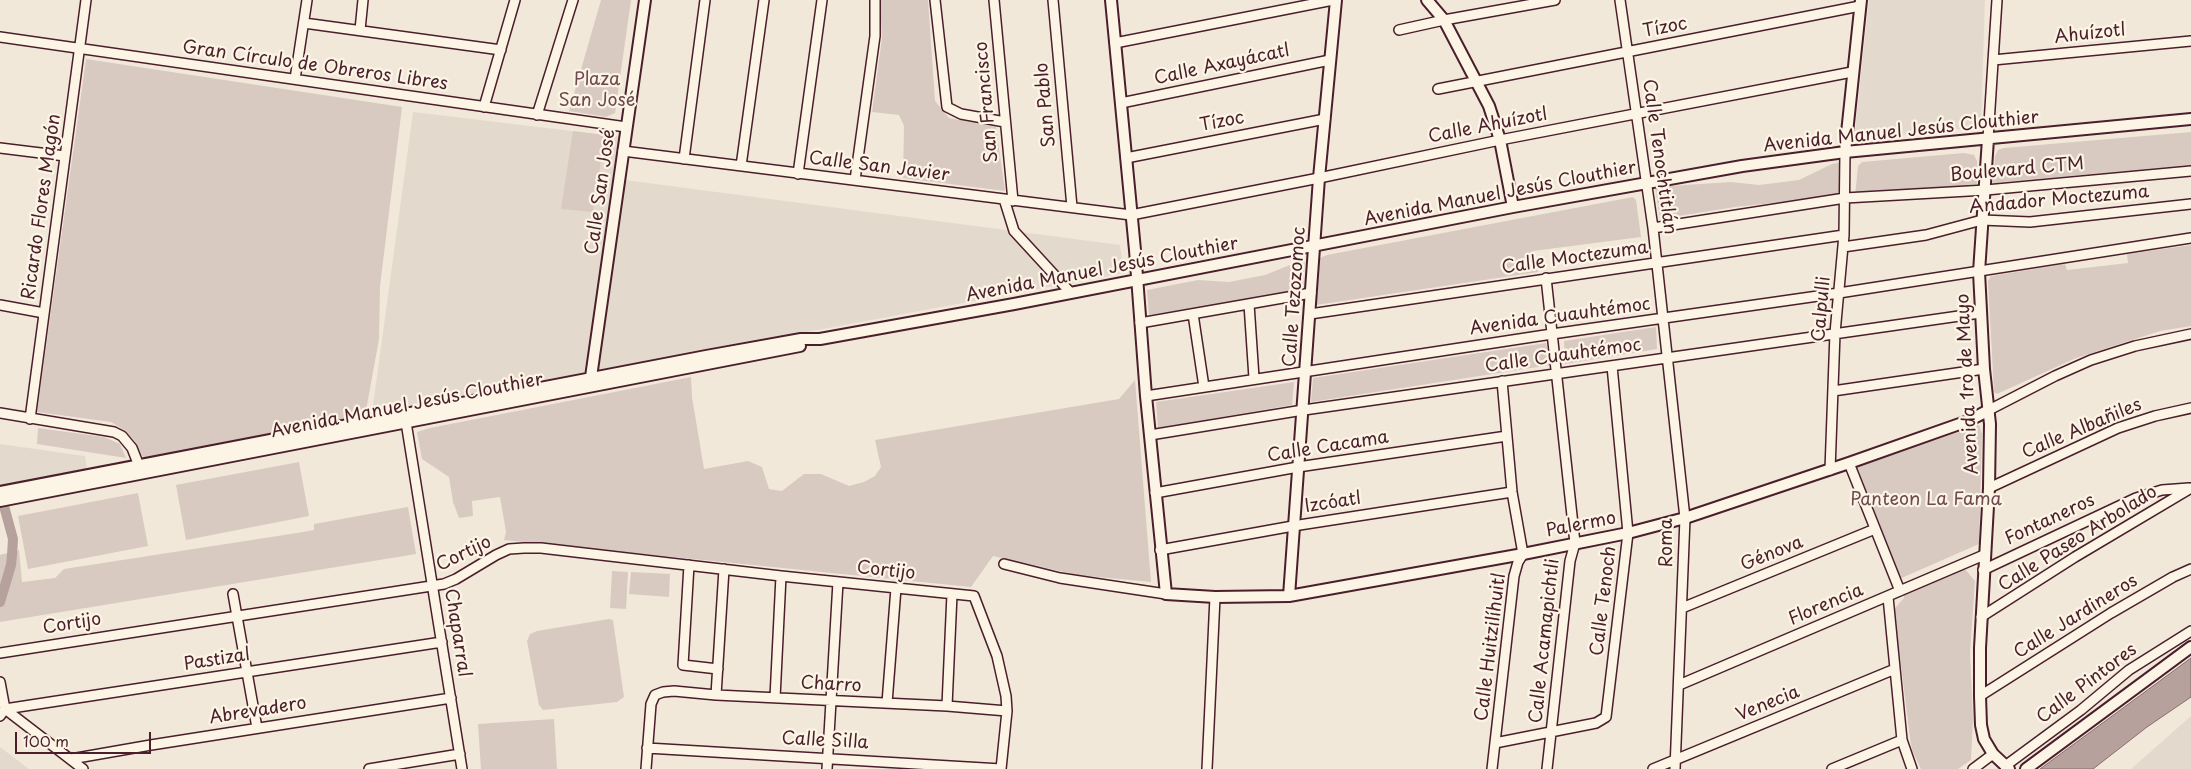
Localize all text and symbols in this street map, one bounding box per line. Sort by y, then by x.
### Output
street label: Tízoc [1641,13,1689,43]
street label: Ahuízotl [2053,20,2127,48]
street label: Gran Círculo de Obreros Libres [181,37,449,95]
street label: Calle Axayácatl [1152,40,1292,90]
street label: San Francisco [971,41,1003,163]
street label: San Pablo [1032,62,1060,148]
park label: Plaza San José [559,69,635,112]
street label: Calle Tenochtitlán [1637,78,1681,236]
street label: Calle Ahuízotl [1426,104,1550,148]
street label: Tízoc [1198,107,1246,137]
street label: Avenida Manuel Jesús Clouthier [1762,107,2040,157]
street label: Ricardo Flores Magón [18,113,66,301]
street label: Calle San José [582,128,620,256]
street label: Calle San Javier [807,148,951,186]
street label: Boulevard CTM [1949,153,2085,187]
street label: Avenida Manuel Jesús Clouthier [1362,157,1638,231]
street label: Andador Moctezuma [1968,181,2150,219]
street label: Calle Tezozomoc [1279,226,1311,368]
street label: Avenida Manuel Jesús Clouthier [964,233,1240,307]
street label: Calle Moctezuma [1500,237,1650,279]
street label: Calpulli [1808,275,1836,343]
street label: Avenida 1ro de Mayo [1952,293,1984,475]
street label: Avenida Cuauhtémoc [1468,294,1652,340]
street label: Calle Cuauhtémoc [1484,334,1642,378]
street label: Avenida Manuel Jesús Clouthier [269,369,545,443]
street label: Calle Albañiles [2019,394,2145,464]
street label: Calle Cacama [1266,427,1390,467]
street label: Calle Paseo Arbolado [1995,481,2161,597]
street label: Izcóatl [1303,488,1363,518]
park label: Panteon La Fama [1850,489,2002,511]
street label: Fontaneros [2002,490,2098,550]
street label: Palermo [1544,508,1618,542]
street label: Roma [1656,518,1678,568]
street label: Cortijo [433,531,495,577]
street label: Génova [1738,532,1806,576]
street label: Calle Tenoch [1587,545,1621,657]
street label: Cortijo [856,557,916,585]
street label: Calle Acamapichtli [1526,558,1564,724]
street label: Calle Jardineros [2010,570,2142,664]
street label: Calle Huitzilíhuitl [1471,572,1511,722]
street label: Florencia [1785,580,1867,630]
street label: Chaparral [439,587,475,679]
street label: Cortijo [41,609,103,639]
street label: Calle Pintores [2033,639,2141,729]
street label: Pastizal [182,644,252,676]
street label: Charro [800,673,862,697]
street label: Venecia [1733,681,1803,727]
street label: Abrevadero [208,693,308,729]
scale bar [18,722,154,754]
street label: Calle Silla [781,728,869,754]
text: 100 m [23,729,69,752]

